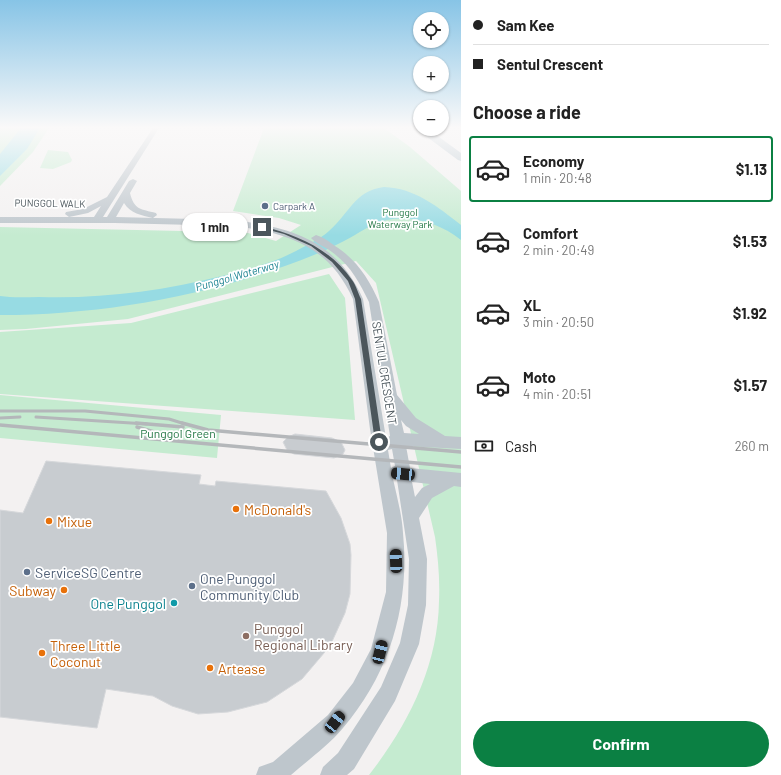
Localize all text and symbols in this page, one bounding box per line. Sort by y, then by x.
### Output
map controls [413,12,449,136]
button: locate [413,12,449,48]
text: Sam Kee [497,16,555,34]
text: Sentul Crescent [497,55,603,73]
button: + [413,56,449,92]
button: − [413,100,449,136]
text: Choose a ride [473,101,581,123]
icon: car [475,151,511,187]
text: Economy [523,152,584,170]
text: $1.13 [736,160,767,178]
text: 1 min · 20:48 [523,170,592,186]
street label: PUNGGOL WALK [14,196,86,210]
place label: Carpark A [273,200,315,212]
marker: Carpark A [260,201,270,211]
park label: Punggol Waterway Park [368,206,432,230]
callout: 1 min [182,213,248,241]
route end [253,218,271,236]
text: 1 min [201,219,229,235]
icon: car [475,223,511,259]
text: Comfort [523,224,578,242]
text: $1.53 [733,232,767,250]
text: 2 min · 20:49 [523,242,594,258]
water label: Punggol Waterway [194,257,281,293]
icon: car [475,295,511,331]
text: XL [523,296,541,314]
text: $1.92 [733,304,767,322]
text: 3 min · 20:50 [523,314,594,330]
street label: SENTUL CRESCENT [370,320,400,426]
icon: car [475,367,511,403]
text: Moto [523,368,556,386]
text: $1.57 [734,376,767,394]
text: 4 min · 20:51 [523,386,591,402]
park label: Punggol Green [140,426,216,440]
route start [370,433,388,451]
icon: cash [473,435,495,457]
text: Cash [505,437,537,455]
text: 260 m [735,438,769,454]
car [391,467,415,481]
place label: McDonald's [244,501,312,518]
marker: McDonald's [231,504,241,514]
place label: Mixue [57,513,92,530]
marker: Mixue [44,516,54,526]
car [390,549,402,573]
place label: ServiceSG Centre [35,564,142,581]
marker: ServiceSG Centre [22,567,32,577]
place label: One Punggol Community Club [200,570,299,603]
marker: One Punggol Community Club [187,581,197,591]
place label: Subway [9,582,57,599]
marker: Subway [59,585,69,595]
place label: One Punggol [90,595,166,612]
marker: One Punggol [169,598,179,608]
place label: Punggol Regional Library [254,620,353,653]
marker: Punggol Regional Library [241,631,251,641]
place label: Three Little Coconut [50,637,121,670]
car [371,639,389,665]
marker: Three Little Coconut [37,648,47,658]
place label: Artease [218,660,265,677]
marker: Artease [205,663,215,673]
car [323,709,347,735]
button: Confirm [473,721,769,767]

